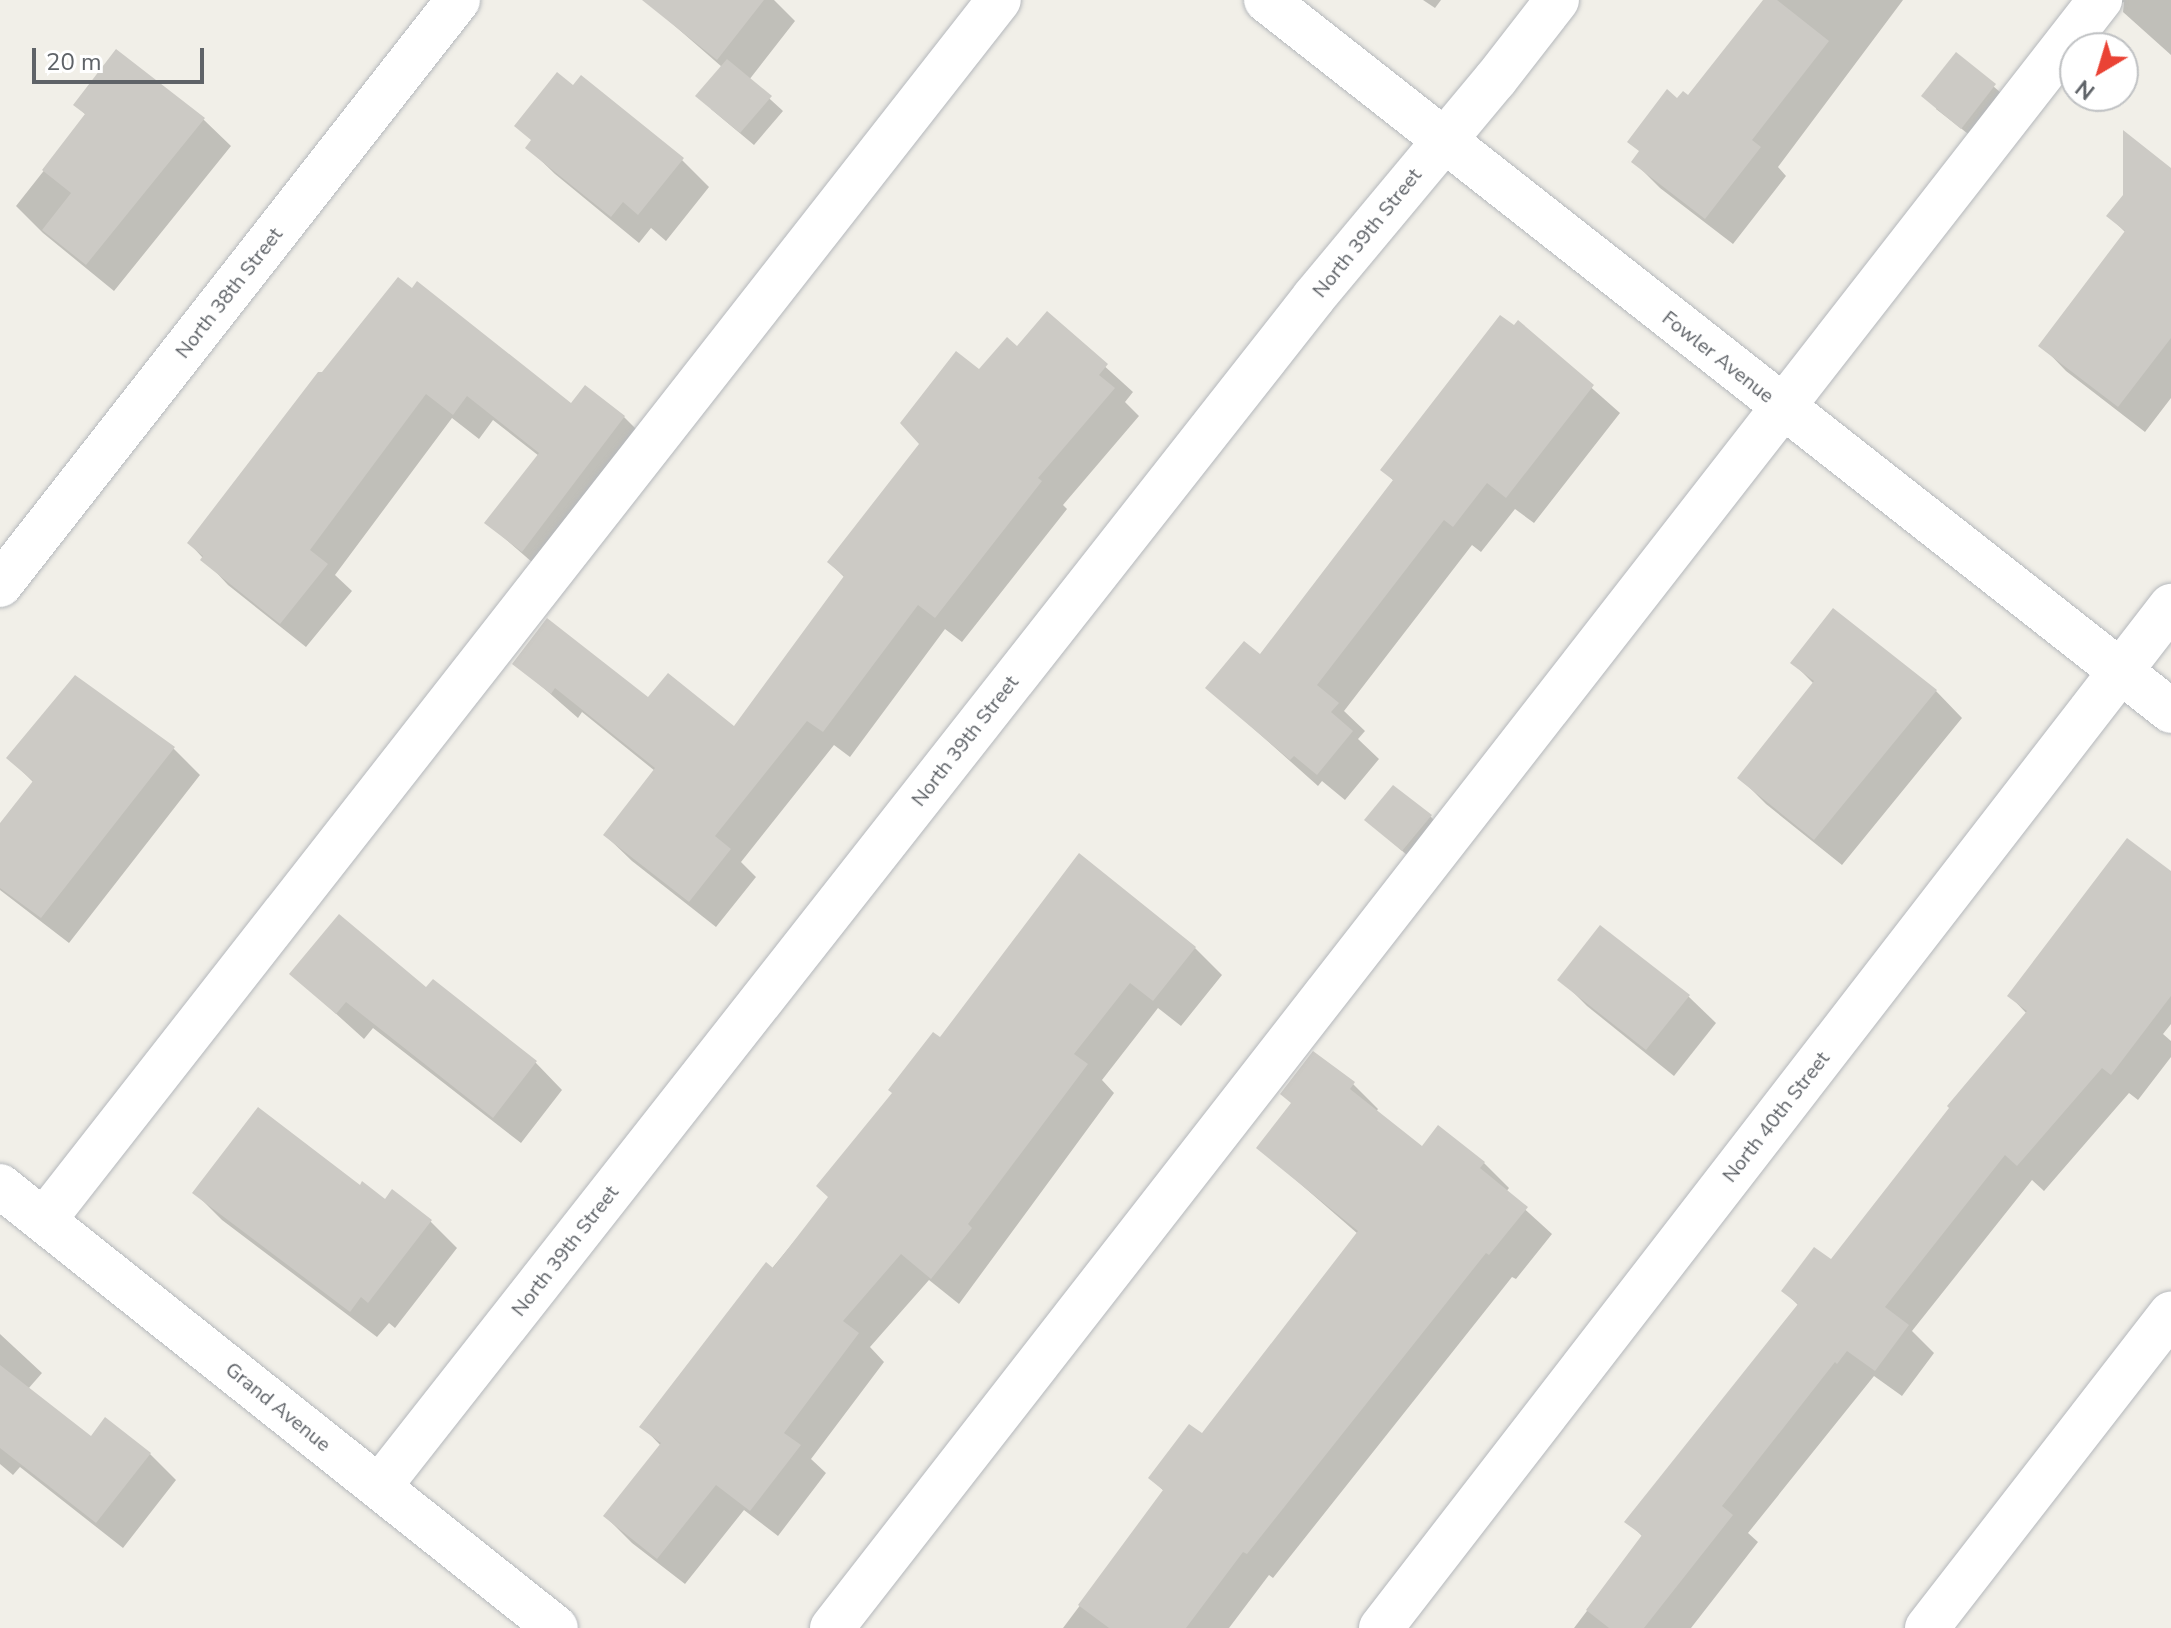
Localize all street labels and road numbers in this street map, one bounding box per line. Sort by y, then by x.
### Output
street label: North 39th Street [1308,164,1426,302]
street label: North 38th Street [171,223,287,363]
street label: Fowler Avenue [1657,306,1779,408]
street label: North 39th Street [907,671,1023,811]
street label: North 40th Street [1718,1047,1834,1187]
street label: North 39th Street [507,1181,623,1321]
street label: Grand Avenue [221,1357,335,1457]

